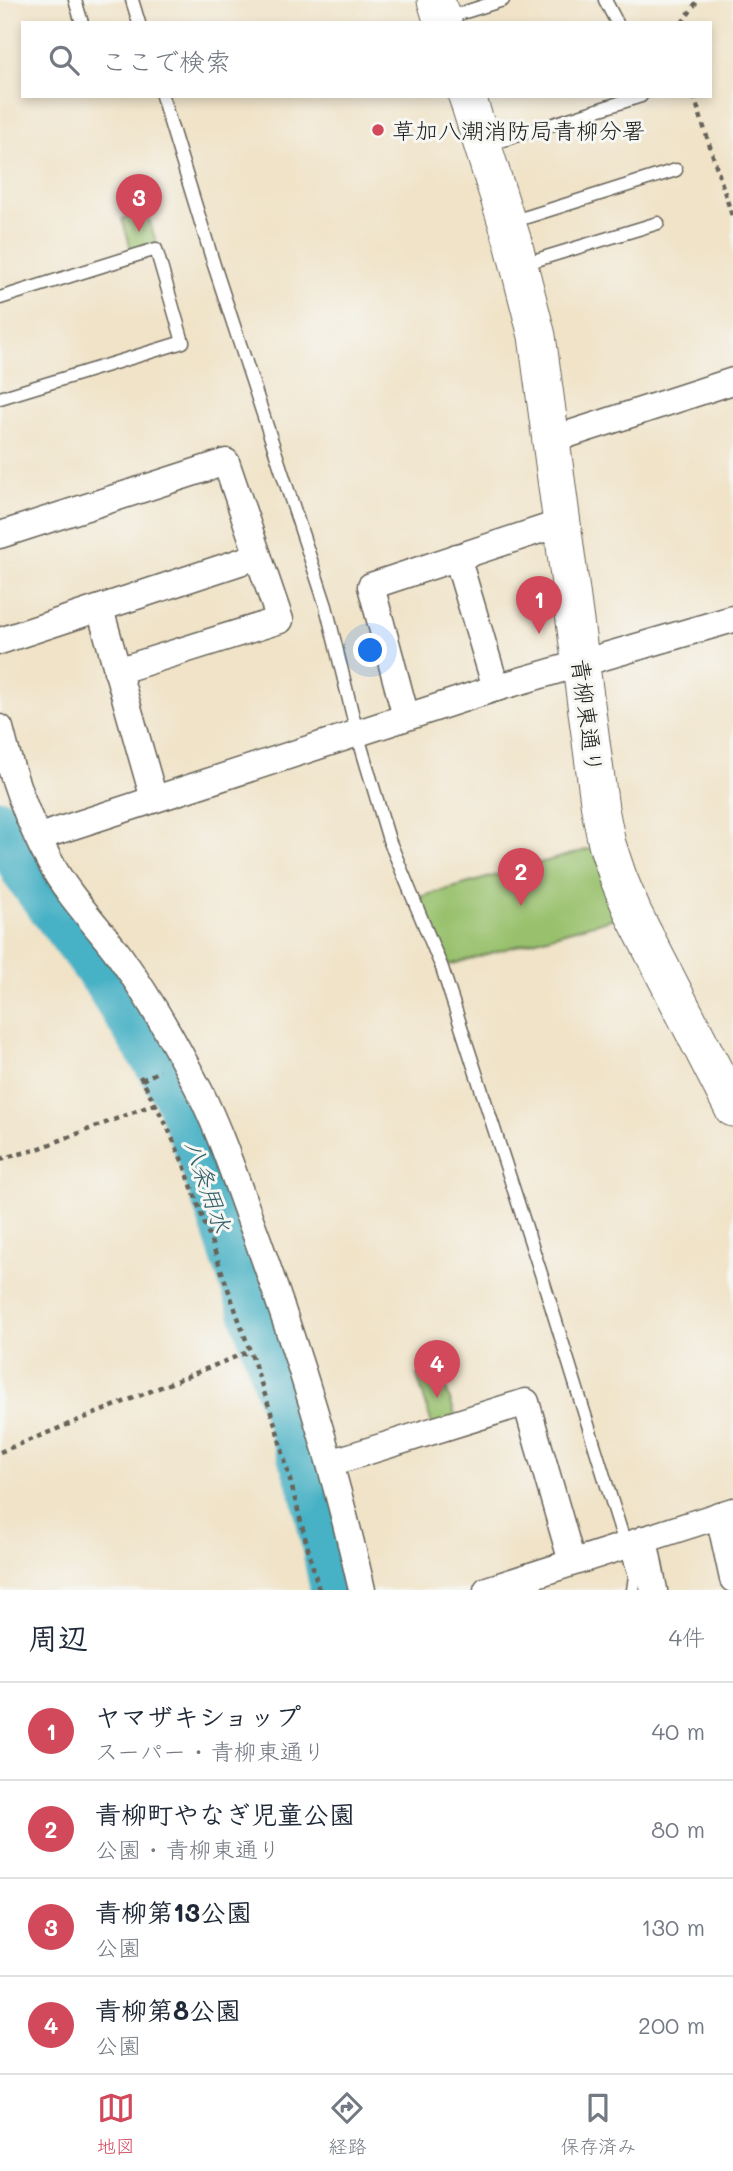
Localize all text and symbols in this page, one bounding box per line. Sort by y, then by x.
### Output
search box [21,21,712,98]
icon: search [45,41,83,79]
text: ここで検索 [101,44,231,78]
place label: 草加八潮消防局青柳分署 [392,115,645,145]
marker: 草加八潮消防局青柳分署 [370,122,386,138]
pin: 3 [116,174,162,232]
pin: 1 [516,576,562,634]
your location [353,633,387,667]
street label: 青柳東通り [566,657,610,775]
pin: 2 [498,848,544,906]
water label: 八条用水 [179,1136,239,1236]
pin: 4 [414,1340,460,1398]
text: 周辺 [28,1617,88,1657]
text: 4件 [668,1622,705,1652]
text: ヤマザキショップ [95,1699,301,1733]
text: 1 [46,1716,56,1746]
text: 40 m [652,1716,705,1746]
text: スーパー · 青柳東通り [95,1736,326,1766]
text: 青柳町やなぎ児童公園 [95,1797,355,1831]
text: 2 [45,1814,57,1844]
text: 80 m [651,1814,705,1844]
text: 公園 · 青柳東通り [95,1834,281,1864]
text: 青柳第13公園 [95,1895,252,1929]
text: 3 [44,1912,58,1942]
text: 130 m [641,1912,705,1942]
text: 公園 [95,1932,141,1962]
text: 青柳第8公園 [95,1993,241,2027]
text: 4 [44,2010,58,2040]
text: 200 m [638,2010,705,2040]
text: 公園 [95,2030,141,2060]
tab: 地図 [97,2089,135,2158]
tab: 経路 [328,2089,366,2158]
tab: 保存済み [560,2089,636,2158]

